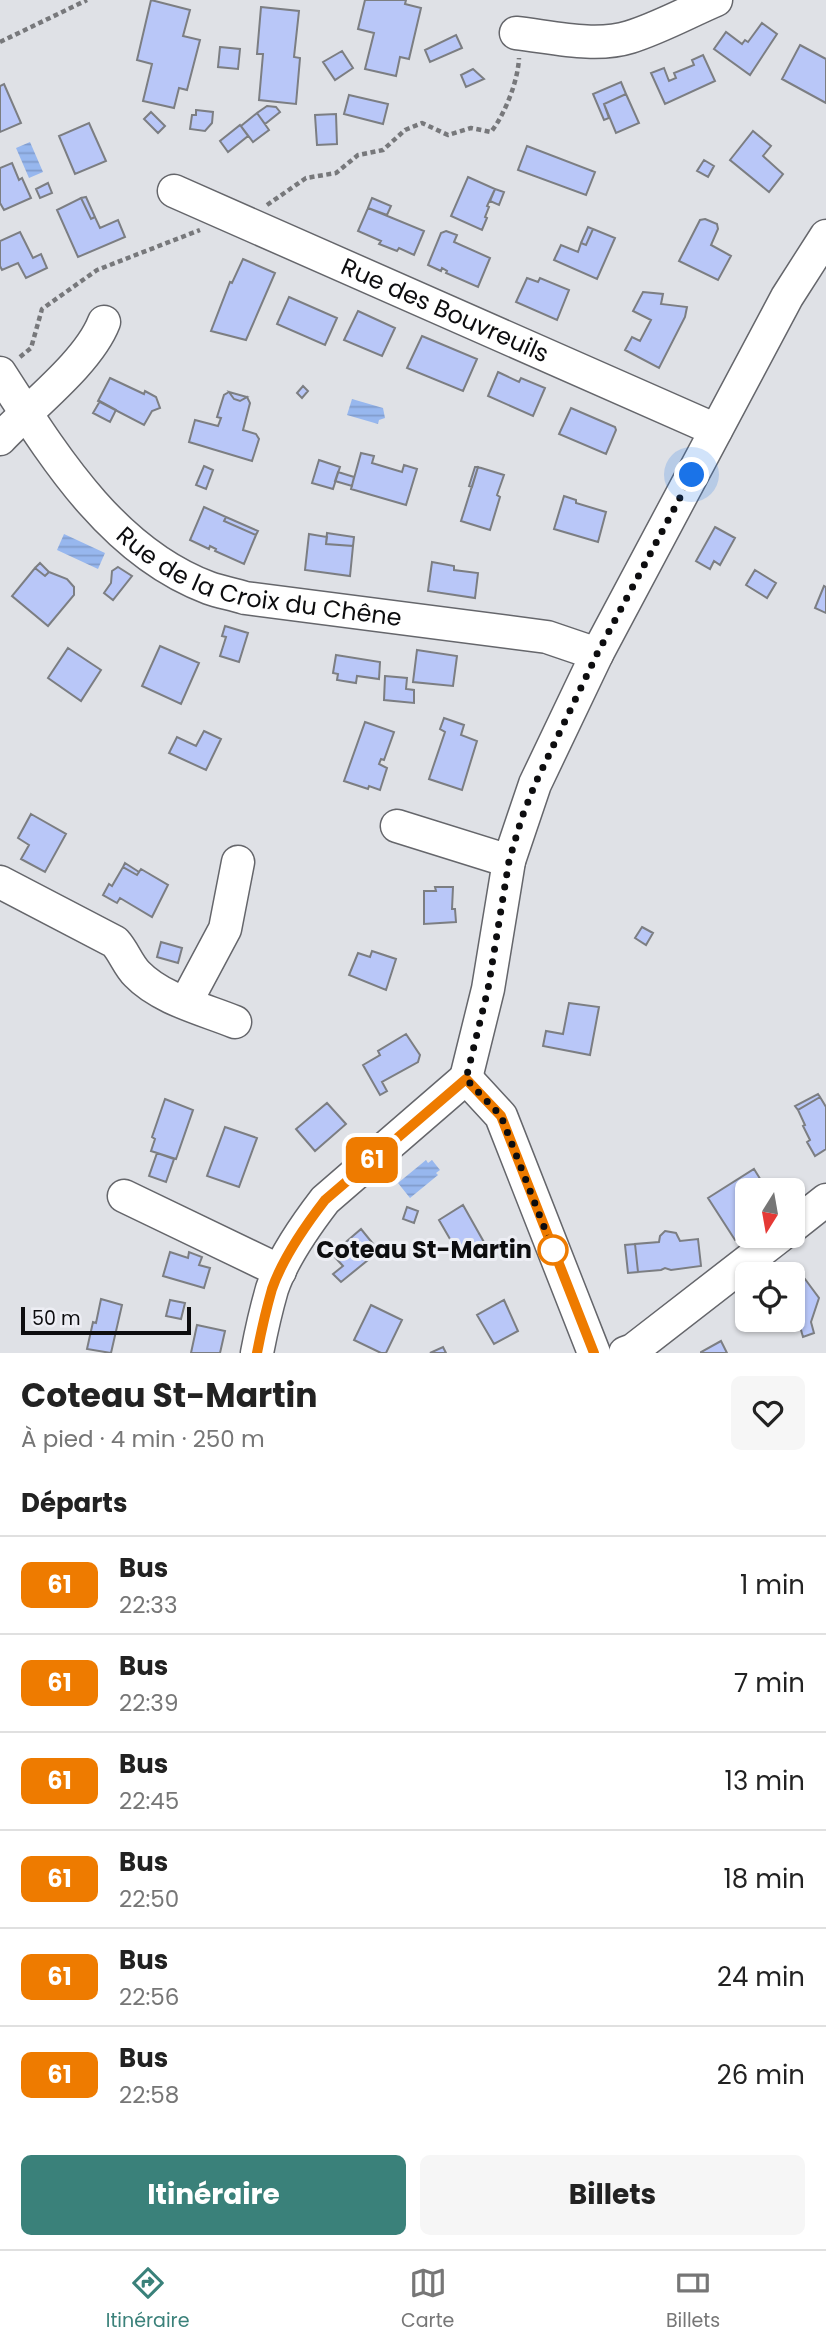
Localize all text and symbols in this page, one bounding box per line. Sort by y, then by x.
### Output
street label: Rue des Bouvreuils [336,250,554,370]
your location [674,457,709,492]
street label: Rue de la Croix du Chêne [110,519,404,634]
line badge: 61 [340,1137,404,1183]
text: 61 [360,1143,384,1176]
north arrow [735,1178,805,1248]
map controls [735,1178,805,1332]
place label: Coteau St-Martin [316,1233,532,1266]
marker: Coteau St-Martin [538,1235,568,1265]
button: locate [735,1262,805,1332]
scale bar [21,1304,191,1336]
text: 50 m [32,1305,81,1332]
text: Coteau St-Martin [21,1372,318,1419]
button: heart [731,1376,805,1450]
text: À pied · 4 min · 250 m [21,1423,265,1455]
text: Départs [21,1485,127,1521]
text: Bus [119,1550,168,1586]
text: 1 min [740,1567,805,1603]
text: 61 [47,1568,72,1601]
text: 22:33 [119,1589,177,1621]
text: Bus [119,1648,168,1684]
text: 7 min [734,1665,805,1701]
text: 61 [47,1666,72,1699]
text: 22:39 [119,1687,178,1719]
text: Bus [119,1746,168,1782]
text: 13 min [725,1763,805,1799]
text: 61 [47,1764,72,1797]
text: 22:45 [119,1785,179,1817]
text: Bus [119,1844,168,1880]
text: 18 min [724,1861,805,1897]
text: 61 [47,1862,72,1895]
text: 22:50 [119,1883,179,1915]
text: Bus [119,1942,168,1978]
text: 24 min [717,1959,805,1995]
text: 61 [47,1960,72,1993]
text: 22:56 [119,1981,179,2013]
text: Bus [119,2040,168,2076]
text: 26 min [717,2057,805,2093]
text: 61 [47,2058,72,2091]
text: 22:58 [119,2079,179,2111]
button: Itinéraire [21,2155,406,2235]
button: Billets [420,2155,805,2235]
tab: Itinéraire [106,2264,189,2335]
tab: Carte [401,2264,454,2335]
tab: Billets [666,2264,720,2335]

